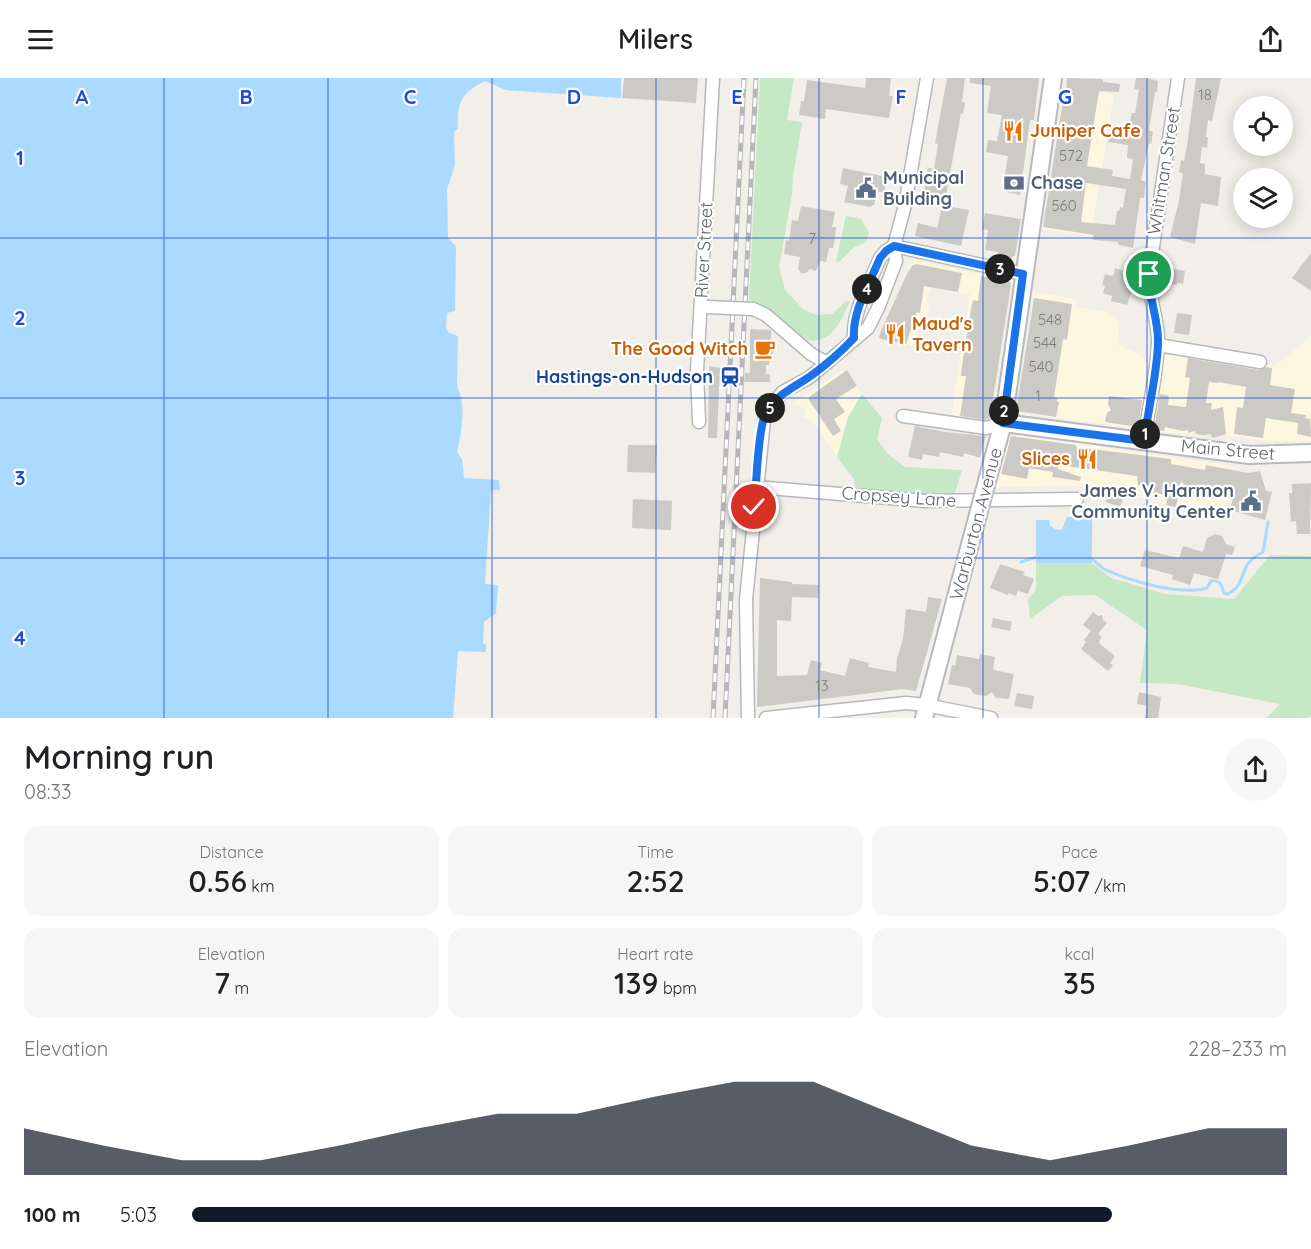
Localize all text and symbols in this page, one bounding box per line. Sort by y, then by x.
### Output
text: Milers [618,22,693,56]
icon: menu [24,23,57,56]
icon: share [1254,23,1287,56]
text: A [76,84,89,109]
text: B [239,84,253,109]
text: C [404,84,417,109]
text: D [567,84,581,109]
text: E [731,84,743,109]
text: F [895,84,907,109]
text: G [1058,84,1072,109]
house number: 18 [1198,85,1212,104]
map controls [1233,96,1293,228]
button: locate [1233,96,1293,156]
street label: Whitman Street [1142,105,1185,237]
restaurant icon: Juniper Cafe [1001,119,1025,143]
place label: Juniper Cafe [1030,119,1141,142]
text: 1 [16,145,24,170]
house number: 572 [1059,146,1083,165]
place label: Municipal Building [883,166,964,210]
button: layers [1233,168,1293,228]
bank icon: Chase [1002,171,1026,195]
place label: Chase [1031,171,1083,194]
public building icon: Municipal Building [854,176,878,200]
house number: 560 [1051,196,1077,215]
street label: River Street [689,201,718,299]
house number: 7 [808,229,816,248]
pin [1123,248,1174,299]
pin: 3 [985,254,1015,284]
icon: arrive [1132,257,1165,290]
text: 3 [996,259,1004,279]
pin: 4 [852,274,882,304]
text: 4 [862,279,872,299]
text: 2 [14,305,26,330]
house number: 548 [1038,310,1062,329]
place label: Maud's Tavern [912,312,973,356]
restaurant icon: Maud's Tavern [883,322,907,346]
house number: 544 [1033,333,1057,352]
place label: The Good Witch [611,337,748,360]
cafe icon: The Good Witch [753,337,777,361]
house number: 540 [1028,357,1054,376]
place label: Hastings-on-Hudson [536,365,713,388]
station icon: Hastings-on-Hudson [718,365,742,389]
house number: 1 [1035,386,1041,405]
pin: 5 [755,393,785,423]
pin: 2 [989,396,1019,426]
text: 5 [765,398,775,418]
text: 2 [999,401,1009,421]
pin: 1 [1130,419,1160,449]
text: 1 [1142,424,1148,444]
street label: Main Street [1180,434,1276,465]
street label: Warburton Avenue [944,445,1007,603]
place label: Slices [1021,447,1070,470]
restaurant icon: Slices [1075,447,1099,471]
text: 3 [15,465,25,490]
place label: James V. Harmon Community Center [1071,479,1234,523]
pin [728,481,779,532]
street label: Cropsey Lane [841,481,957,512]
public building icon: James V. Harmon Community Center [1239,489,1263,513]
icon: check [737,490,770,523]
text: 4 [14,625,26,650]
house number: 13 [815,676,829,695]
text: Morning run [24,736,214,777]
button: share [1224,738,1287,801]
text: 08:33 [24,779,71,804]
text: Distance [199,842,264,862]
text: Time [637,842,674,862]
text: Pace [1061,842,1098,862]
text: 0.56 [189,862,247,900]
text: 2:52 [626,862,685,900]
text: 5:07 [1033,862,1090,900]
text: km [247,876,274,896]
text: /km [1090,876,1126,896]
text: Elevation [198,944,265,964]
text: Heart rate [617,944,694,964]
text: kcal [1065,944,1094,964]
text: 7 [214,964,230,1002]
text: 139 [614,964,659,1002]
text: 35 [1063,964,1096,1002]
text: m [230,978,249,998]
text: bpm [659,978,697,998]
text: Elevation [24,1036,108,1061]
text: 228–233 m [1188,1036,1287,1061]
text: 100 m [24,1202,80,1227]
text: 5:03 [120,1202,157,1227]

